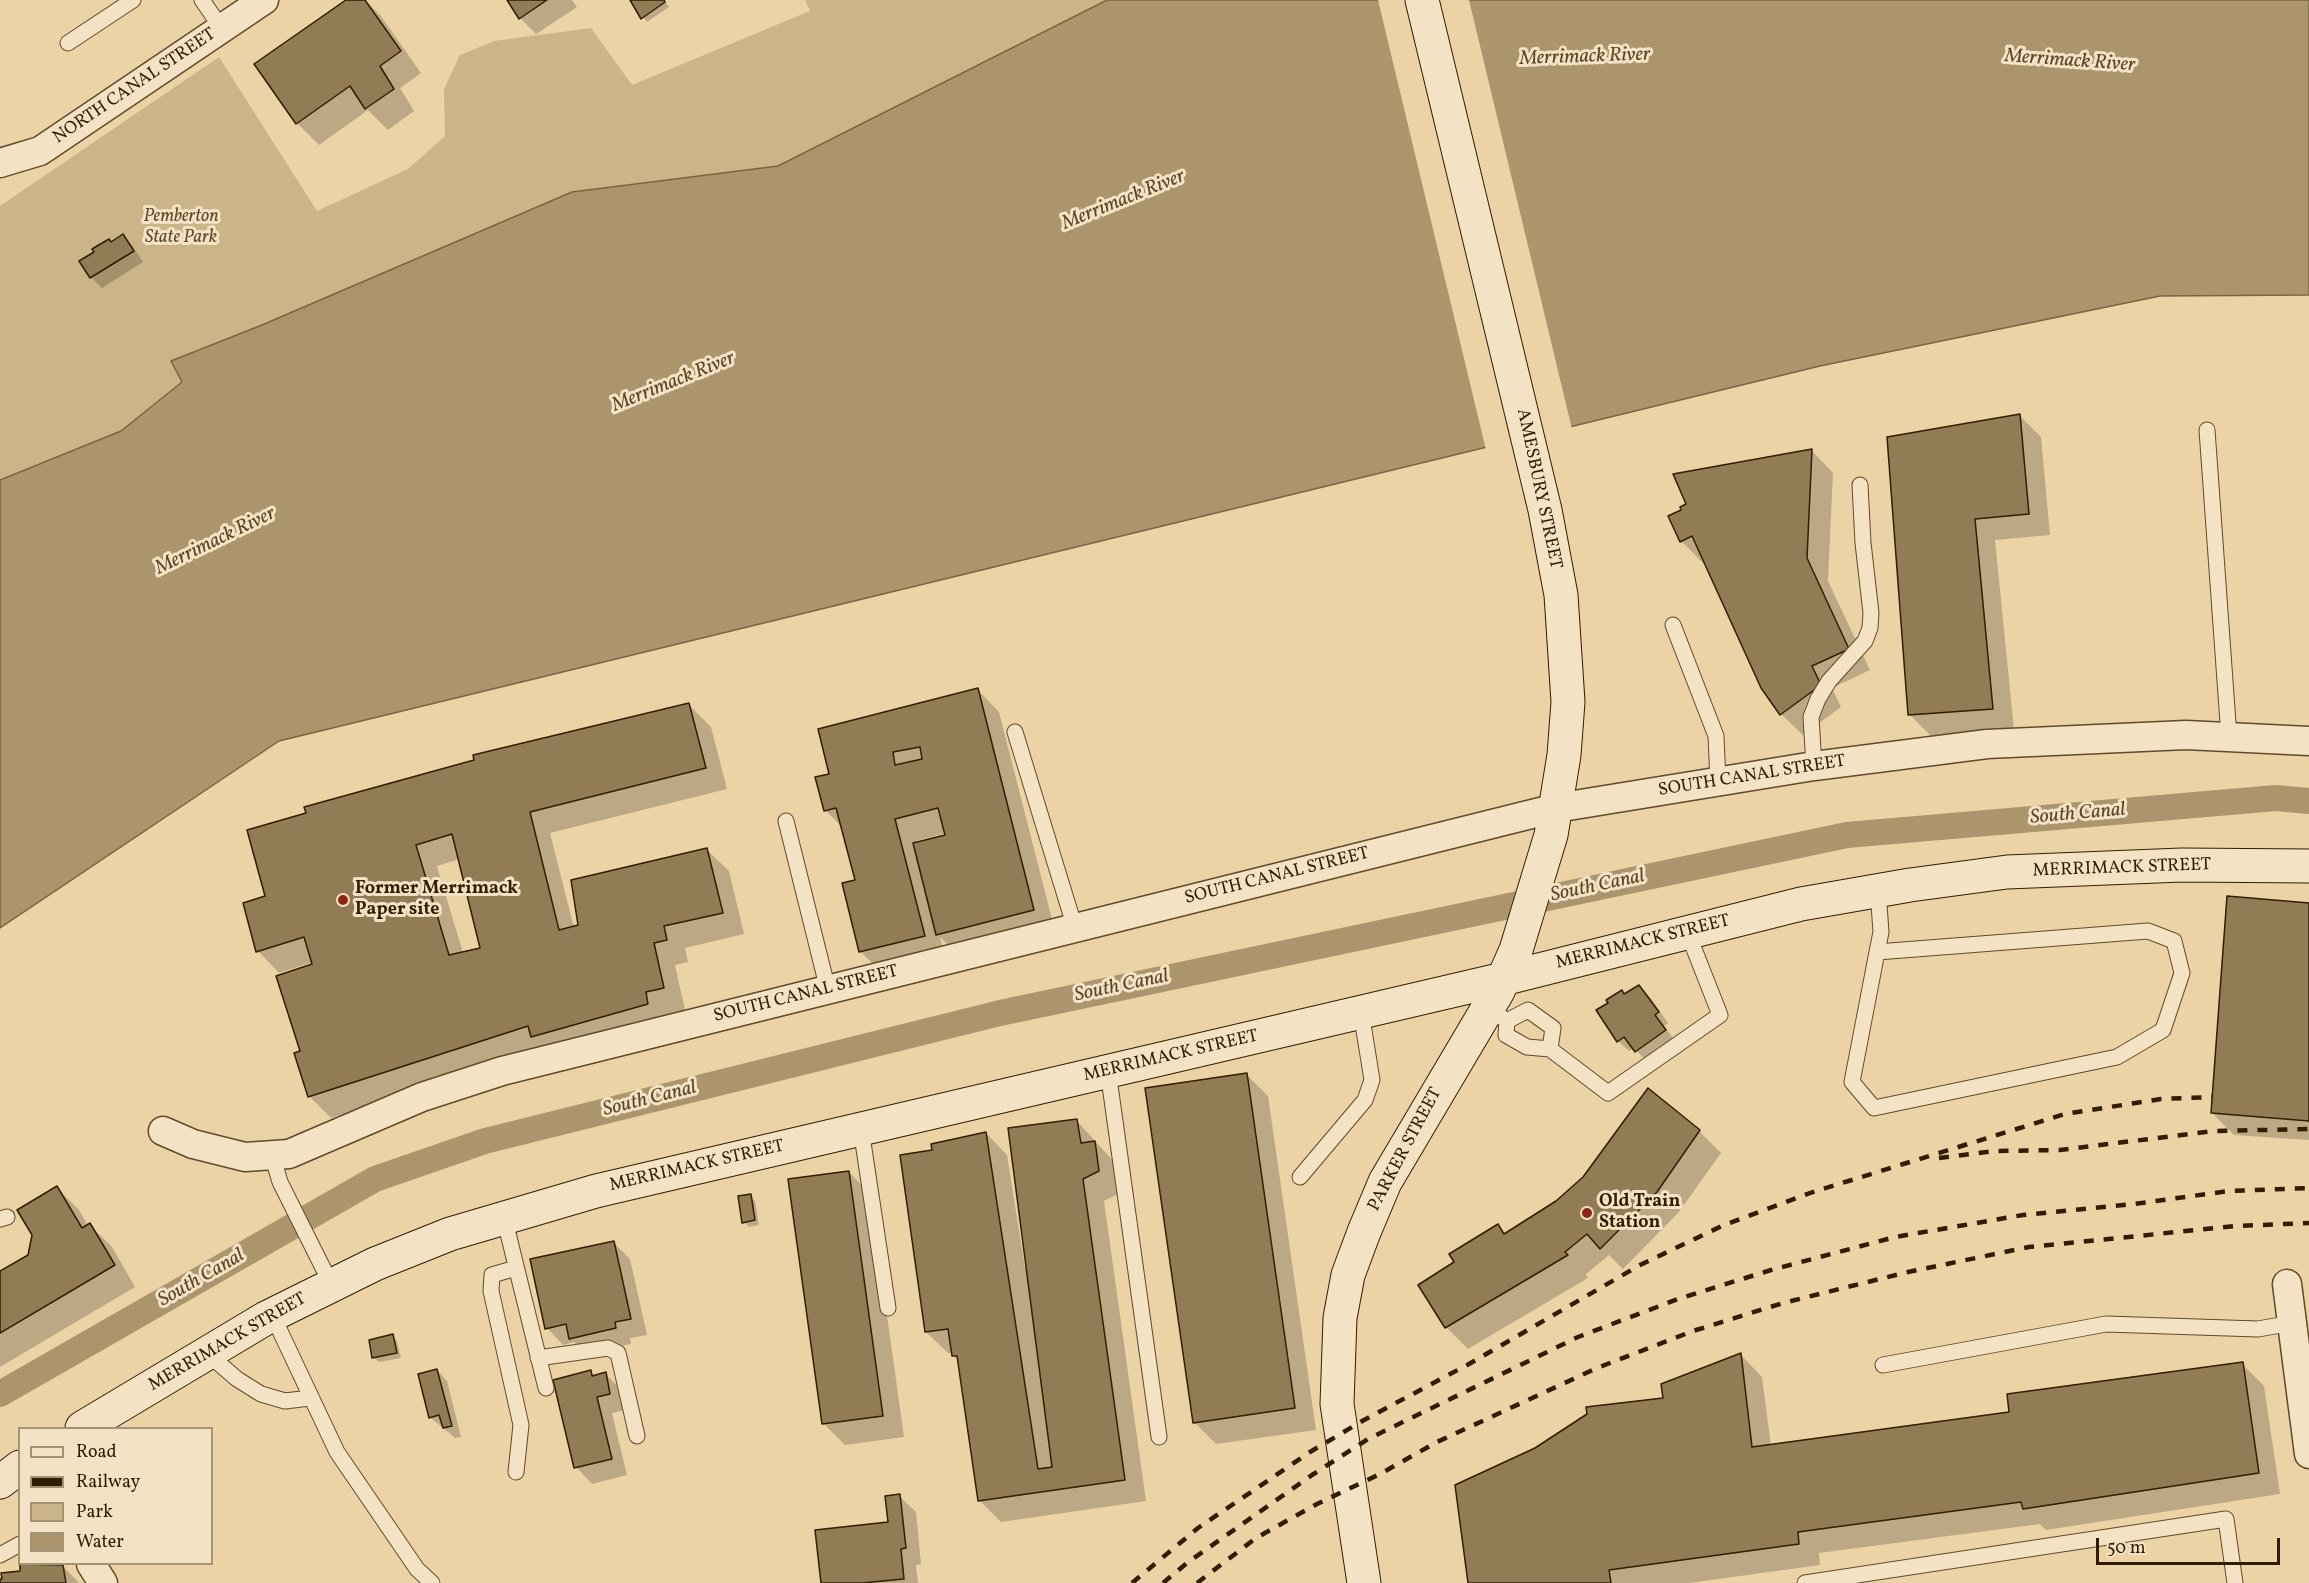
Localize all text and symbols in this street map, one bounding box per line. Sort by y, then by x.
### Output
street label: NORTH CANAL STREET [50,24,220,150]
water label: Merrimack River [1519,44,1651,72]
water label: Merrimack River [2004,45,2136,79]
water label: Merrimack River [1059,165,1189,237]
park label: Pemberton State Park [143,207,219,250]
water label: Merrimack River [609,347,739,419]
street label: AMESBURY STREET [1510,407,1566,571]
water label: Merrimack River [152,503,280,581]
street label: SOUTH CANAL STREET [1657,752,1847,802]
water label: South Canal [2029,799,2127,831]
street label: SOUTH CANAL STREET [1183,844,1371,910]
street label: MERRIMACK STREET [2032,855,2212,883]
water label: South Canal [1549,865,1647,909]
place label: Former Merrimack Paper site [355,879,518,922]
marker: Former Merrimack Paper site [336,893,350,907]
street label: MERRIMACK STREET [1554,911,1732,975]
street label: SOUTH CANAL STREET [712,962,900,1028]
water label: South Canal [1073,965,1171,1009]
street label: MERRIMACK STREET [1082,1026,1260,1088]
water label: South Canal [601,1077,699,1123]
street label: PARKER STREET [1364,1085,1448,1215]
street label: MERRIMACK STREET [608,1136,786,1198]
place label: Old Train Station [1599,1192,1680,1234]
marker: Old Train Station [1580,1206,1594,1220]
water label: South Canal [155,1245,249,1313]
street label: MERRIMACK STREET [145,1289,311,1397]
legend [18,1427,213,1565]
text: Road [76,1440,117,1465]
text: Railway [76,1470,140,1495]
text: Park [76,1500,113,1525]
scale bar [2099,1526,2284,1564]
text: Water [76,1530,124,1555]
text: 50 m [2107,1536,2146,1561]

